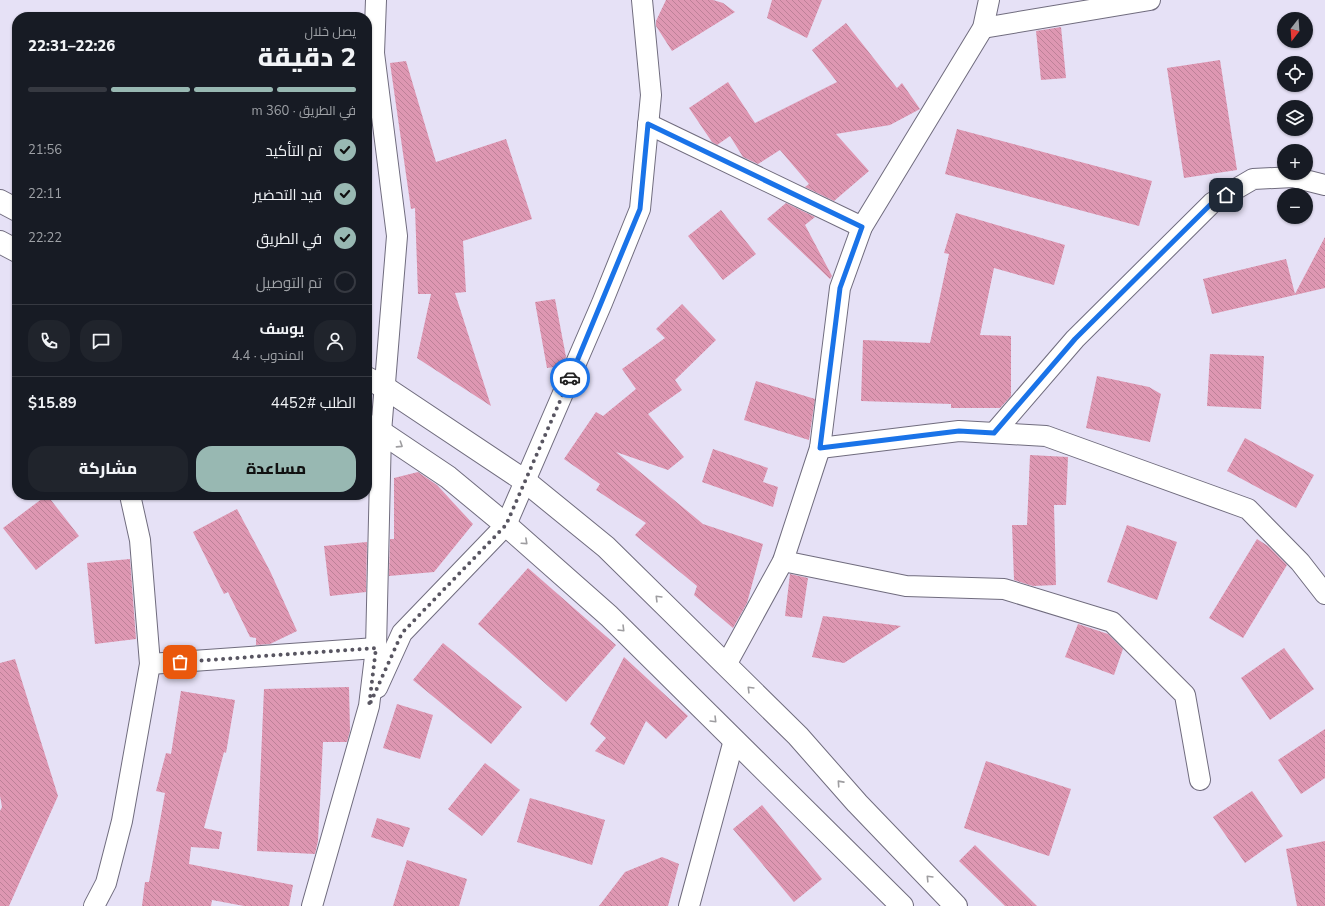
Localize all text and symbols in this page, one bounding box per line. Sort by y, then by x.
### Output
north arrow [1277,12,1313,48]
map controls [1277,12,1313,224]
text: يصل خلال [304,23,356,41]
text: 22:26–22:31 [28,36,115,56]
text: 2 دقيقة [258,40,356,75]
button: locate [1277,56,1313,92]
button: layers [1277,100,1313,136]
text: في الطريق · 360 m [251,102,356,120]
icon: check [334,139,356,161]
text: 21:56 [28,141,62,159]
text: تم التأكيد [265,141,322,161]
button: + [1277,144,1313,180]
pin [1209,178,1243,212]
icon: check [334,183,356,205]
icon: home [1215,184,1237,206]
text: 22:11 [28,185,62,203]
text: قيد التحضير [253,185,322,205]
button: − [1277,188,1313,224]
icon: check [334,227,356,249]
text: 22:22 [28,229,62,247]
text: في الطريق [256,229,322,249]
text: تم التوصيل [256,273,322,293]
text: يوسف [259,319,304,339]
button: phone [28,320,70,362]
button: chat [80,320,122,362]
button: person [314,320,356,362]
text: المندوب · 4.4 [232,347,304,365]
courier [550,358,590,398]
icon: car [559,367,581,389]
text: $15.89 [28,393,77,413]
text: الطلب #4452 [271,393,356,413]
one-way arrow [396,440,403,447]
button: مشاركة [28,446,188,492]
button: مساعدة [196,446,356,492]
one-way arrow [521,537,528,544]
one-way arrow [655,595,663,603]
one-way arrow [617,624,625,632]
pin [163,645,197,679]
icon: bag [169,651,191,673]
one-way arrow [747,686,755,694]
one-way arrow [709,716,717,723]
one-way arrow [837,781,844,788]
one-way arrow [926,875,934,883]

